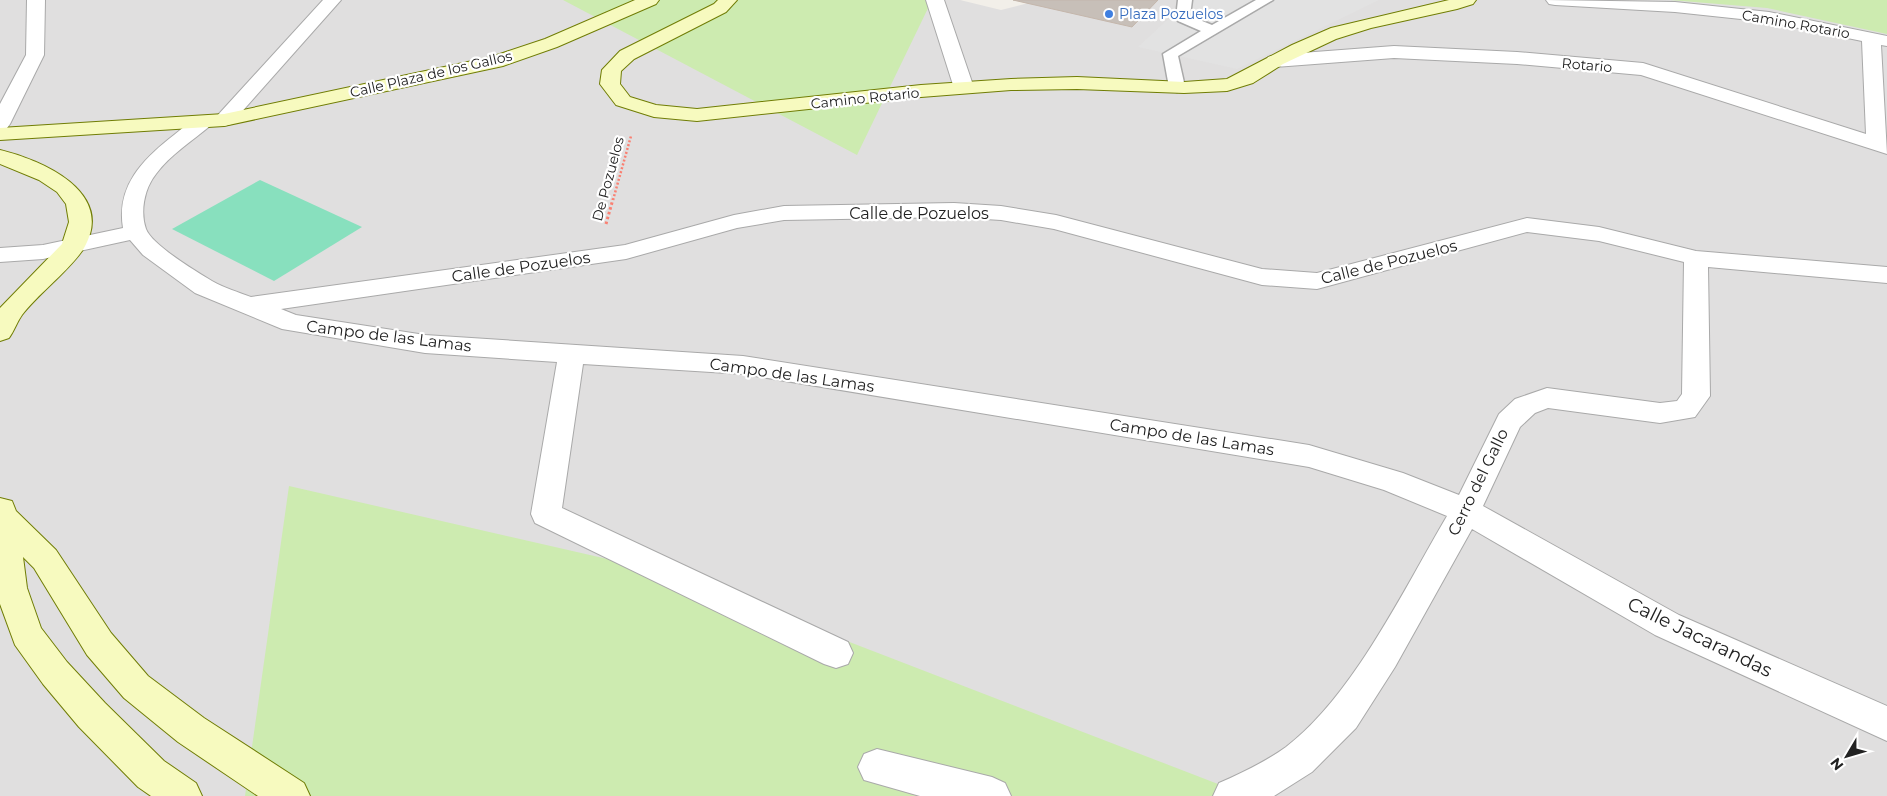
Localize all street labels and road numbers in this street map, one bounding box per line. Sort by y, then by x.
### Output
street label: Camino Rotario [1741,6,1852,42]
street label: Calle Plaza de los Gallos [348,47,514,101]
street label: Rotario [1561,54,1613,76]
street label: Camino Rotario [810,83,920,113]
street label: De Pozuelos [588,135,628,223]
street label: Calle de Pozuelos [849,204,989,223]
street label: Calle de Pozuelos [1319,236,1459,288]
street label: Calle de Pozuelos [450,248,592,286]
street label: Campo de las Lamas [305,316,473,356]
street label: Campo de las Lamas [708,354,876,396]
street label: Campo de las Lamas [1108,415,1276,459]
street label: Cerro del Gallo [1444,425,1512,539]
street label: Calle Jacarandas [1624,592,1776,682]

